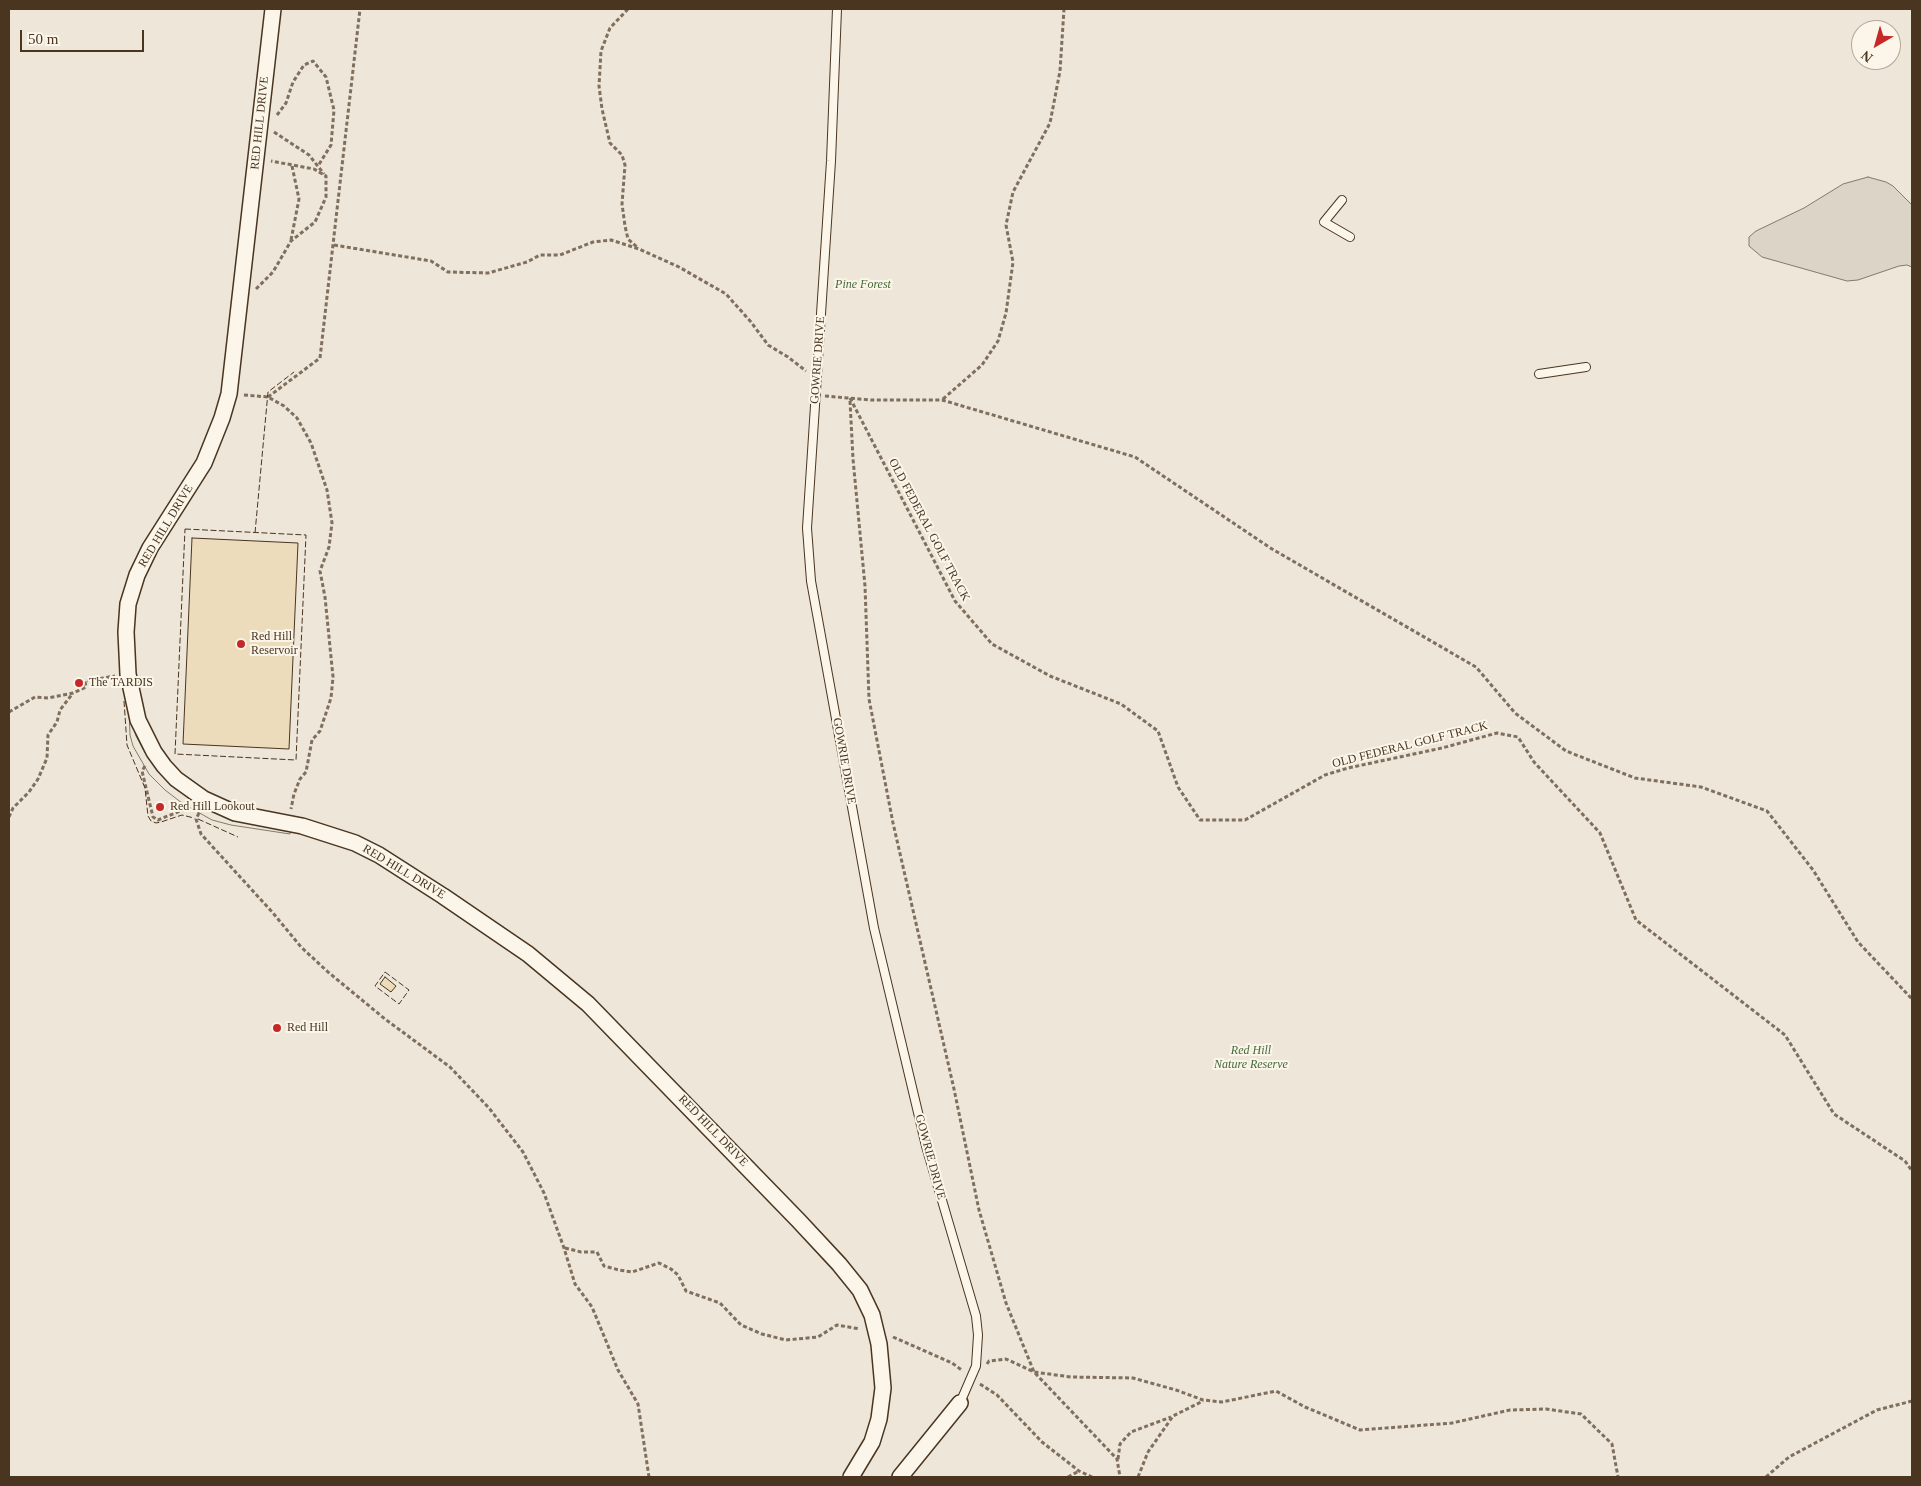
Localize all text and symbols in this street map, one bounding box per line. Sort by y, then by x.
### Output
scale bar [22,20,146,52]
north arrow [1851,20,1901,70]
text: 50 m [28,31,58,47]
text: N [1858,47,1876,65]
street label: RED HILL DRIVE [248,76,272,170]
park label: Pine Forest [835,278,891,292]
street label: GOWRIE DRIVE [808,316,828,404]
street label: OLD FEDERAL GOLF TRACK [885,456,973,604]
street label: RED HILL DRIVE [136,482,196,570]
place label: Red Hill Reservoir [251,630,298,658]
marker: Red Hill Reservoir [235,638,247,650]
place label: The TARDIS [89,676,153,690]
marker: The TARDIS [73,677,85,689]
street label: GOWRIE DRIVE [829,717,859,805]
street label: OLD FEDERAL GOLF TRACK [1331,719,1489,771]
place label: Red Hill Lookout [170,800,255,814]
marker: Red Hill Lookout [154,801,166,813]
street label: RED HILL DRIVE [360,842,448,902]
place label: Red Hill [287,1021,328,1035]
marker: Red Hill [271,1022,283,1034]
park label: Red Hill Nature Reserve [1214,1044,1288,1072]
street label: RED HILL DRIVE [675,1092,751,1170]
street label: GOWRIE DRIVE [912,1113,948,1201]

